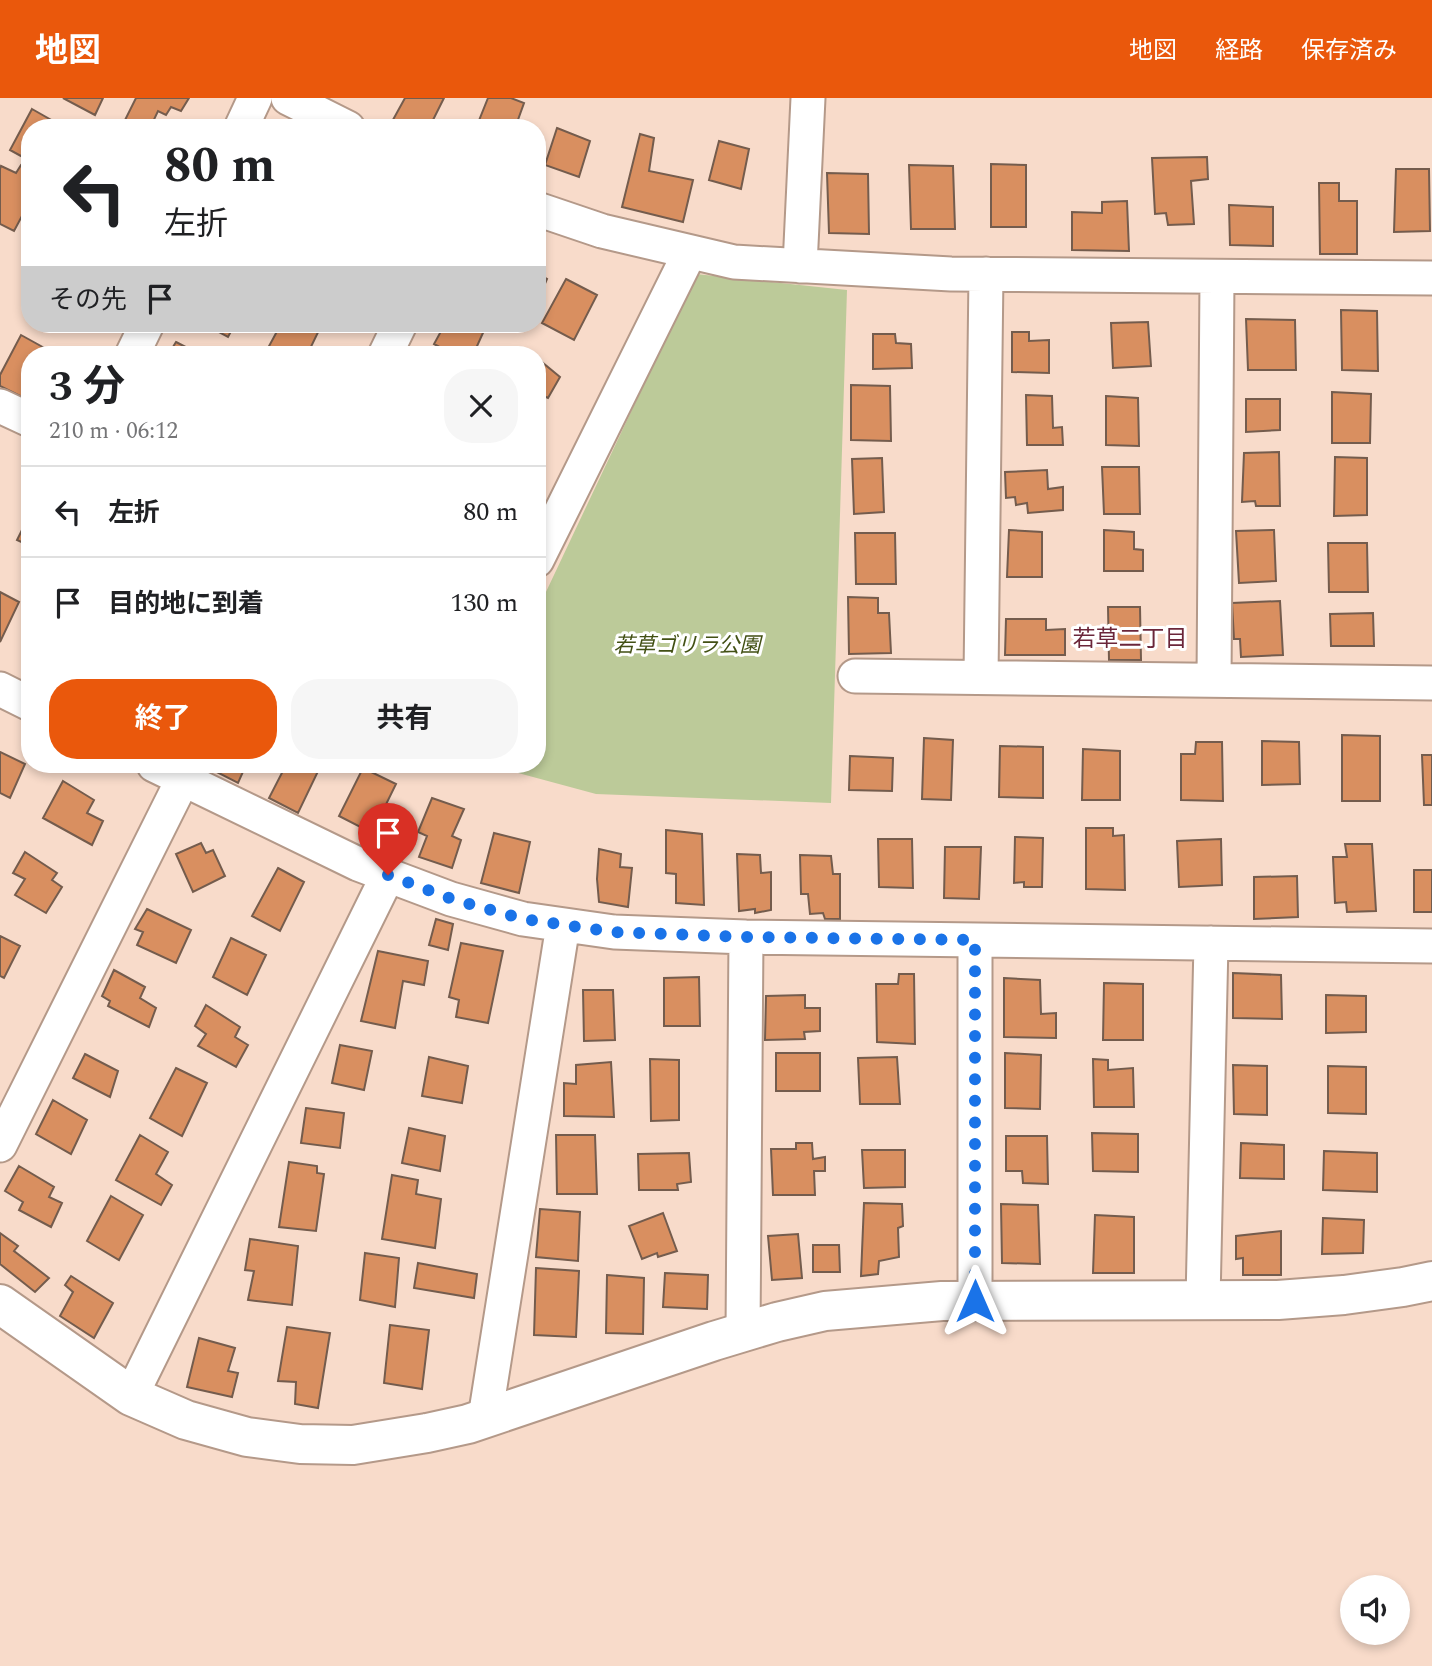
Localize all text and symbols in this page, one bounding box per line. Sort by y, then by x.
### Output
text: 地図 [35,26,101,76]
text: 地図 [1129,33,1177,69]
text: 経路 [1215,33,1263,69]
text: 保存済み [1301,33,1397,69]
text: 80 m [164,129,275,204]
icon: left [49,147,140,238]
text: 左折 [164,200,228,249]
text: その先 [49,280,127,320]
icon: arrive [141,280,179,318]
text: 3 分 [49,356,125,419]
button: close [444,369,518,443]
text: 210 m · 06:12 [49,414,178,449]
text: 80 m [463,492,518,532]
icon: left [49,493,87,531]
text: 左折 [108,493,160,533]
text: 130 m [450,583,518,623]
icon: arrive [49,584,87,622]
text: 目的地に到着 [108,584,264,624]
district label: 若草二丁目 [1073,622,1188,657]
park label: 若草ゴリラ公園 [614,630,763,662]
button: 終了 [49,679,277,759]
button: 共有 [291,679,518,759]
pin [358,803,418,875]
icon: arrive [369,814,407,852]
position arrow [938,1264,1012,1338]
map controls [1340,1575,1410,1645]
button: sound [1340,1575,1410,1645]

